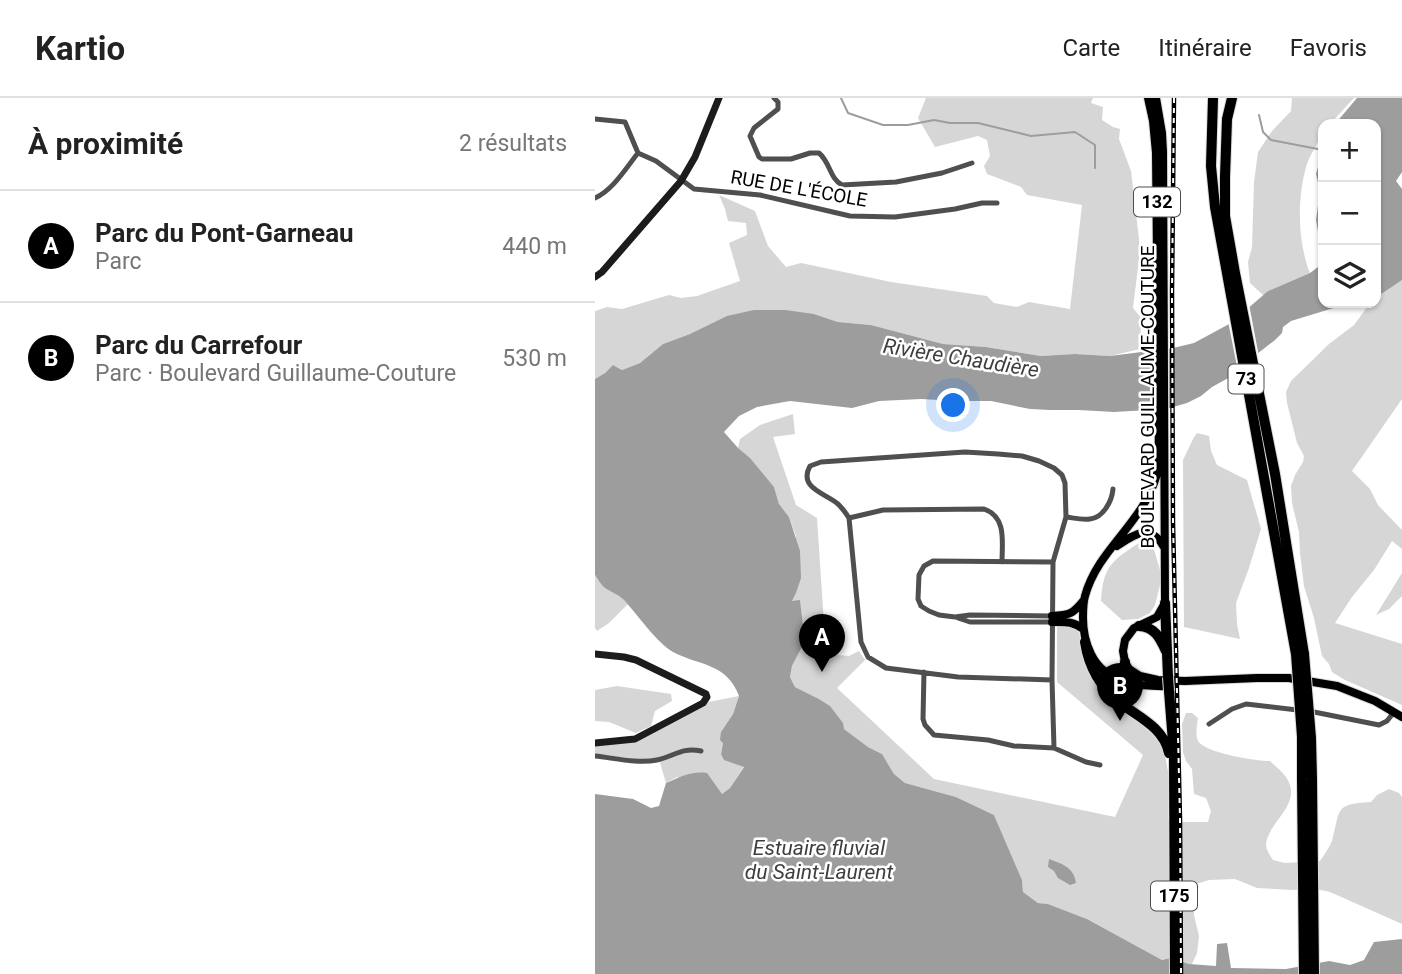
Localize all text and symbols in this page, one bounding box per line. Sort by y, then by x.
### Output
text: Kartio [35,29,125,68]
text: Carte [1062,34,1120,62]
text: Itinéraire [1158,34,1252,62]
text: Favoris [1290,34,1367,62]
map controls [1318,119,1381,308]
button: + [1318,119,1381,182]
text: À proximité [28,126,183,161]
text: 2 résultats [459,130,567,157]
street label: RUE DE L'ÉCOLE [729,165,869,212]
button: − [1318,182,1381,245]
road number: 132 [1134,188,1180,217]
text: Parc du Pont-Garneau [95,218,354,248]
text: A [43,233,59,260]
text: 440 m [502,233,567,260]
street label: BOULEVARD GUILLAUME-COUTURE [1136,245,1159,549]
button: layers [1318,245,1381,308]
text: Parc [95,248,142,275]
text: Parc du Carrefour [95,330,302,360]
water label: Rivière Chaudière [881,334,1041,382]
text: B [44,345,58,372]
text: 530 m [502,345,567,372]
text: Parc · Boulevard Guillaume-Couture [95,360,456,387]
road number: 73 [1229,365,1263,394]
your location [936,388,970,422]
pin: A [799,614,845,672]
pin: B [1097,663,1143,721]
water label: Estuaire fluvial du Saint-Laurent [745,836,893,884]
road number: 175 [1151,882,1197,910]

